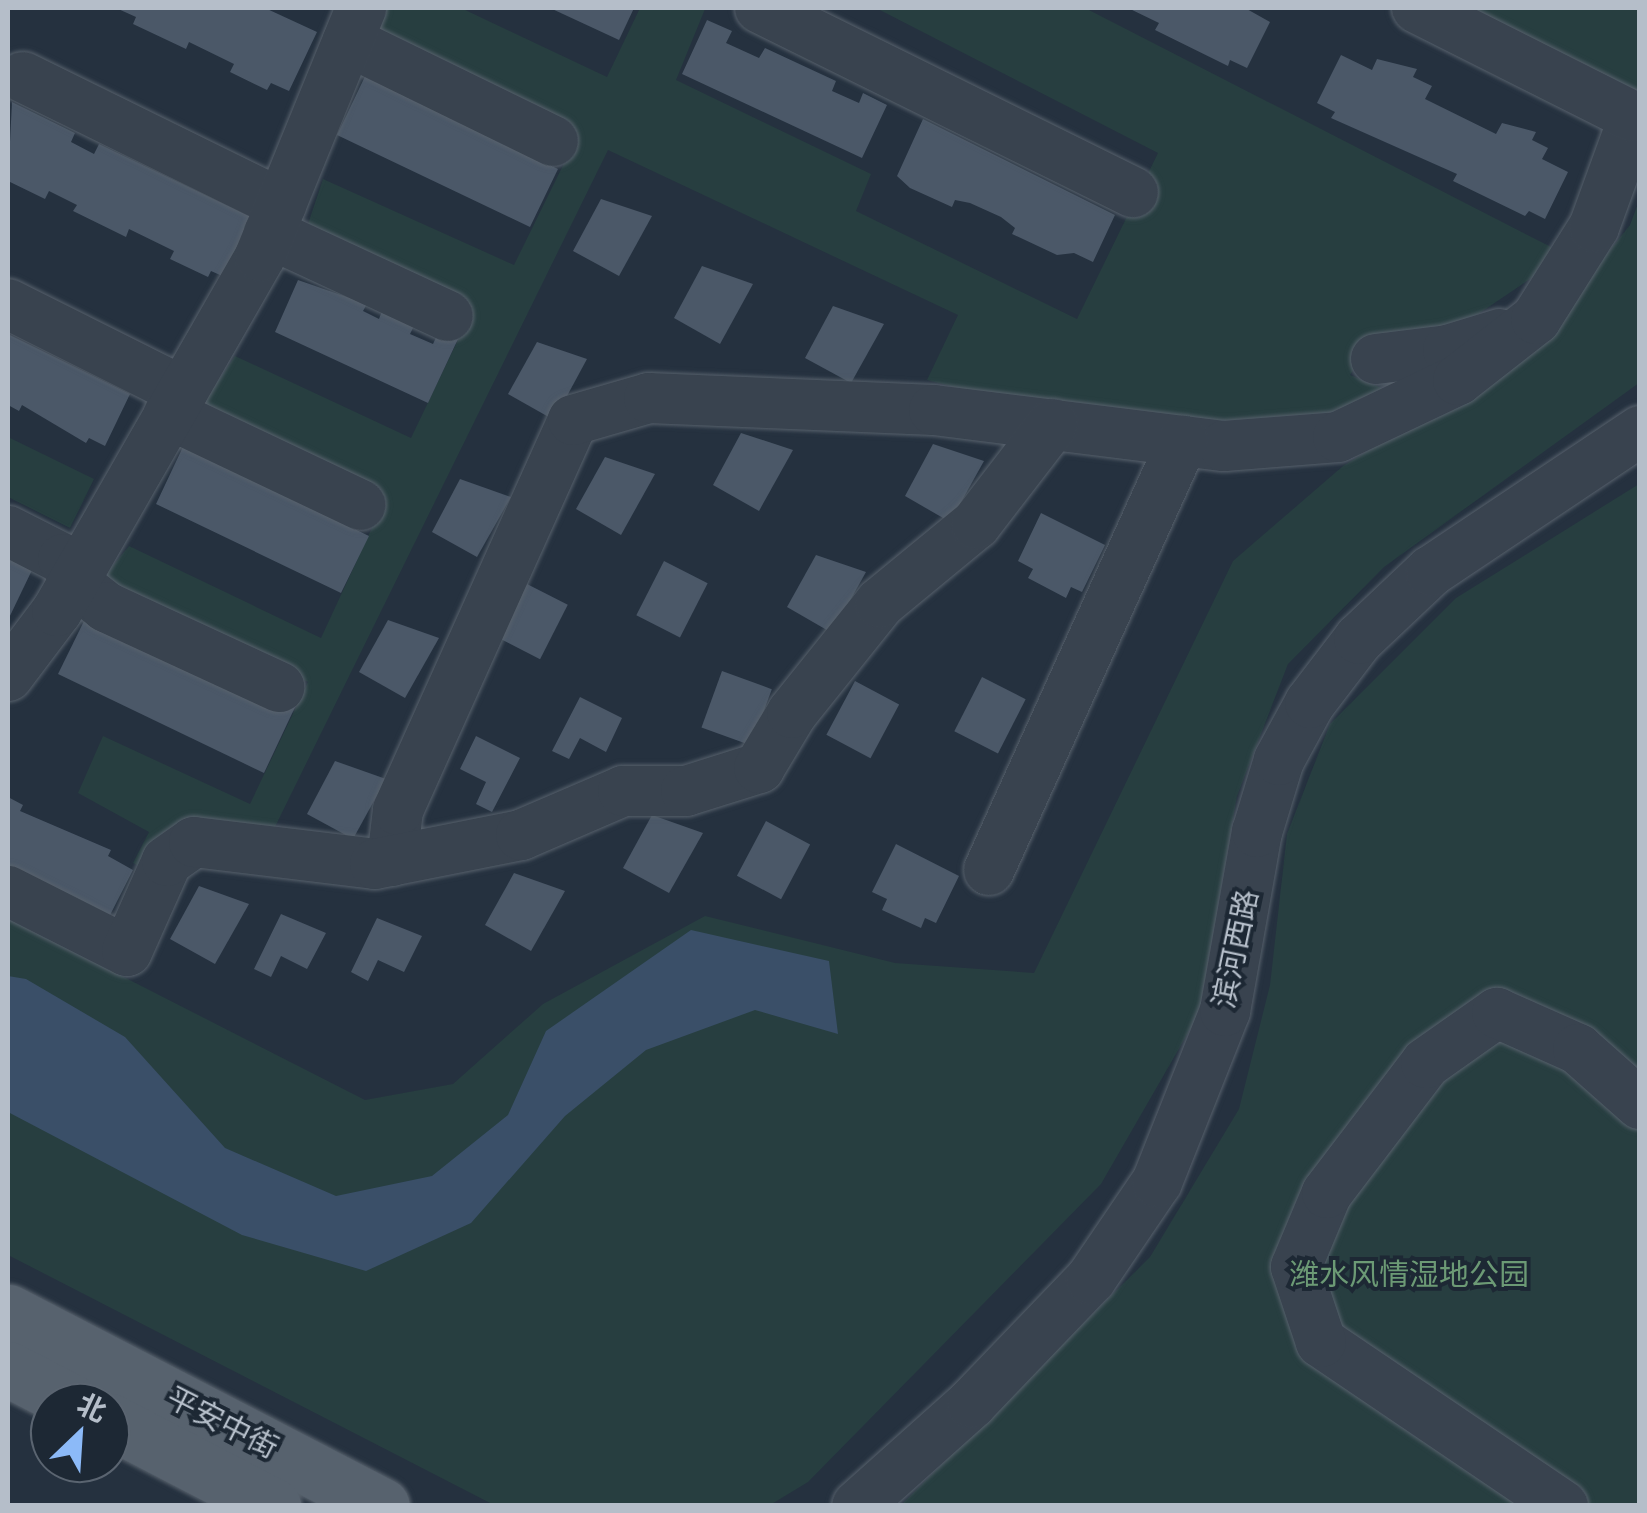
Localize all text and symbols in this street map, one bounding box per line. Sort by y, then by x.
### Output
street label: 滨河西路 [1206,887,1266,1011]
park label: 潍水风情湿地公园 [1289,1257,1529,1293]
street label: 平安中街 [160,1380,284,1466]
north arrow [30,1383,130,1483]
text: 北 [72,1385,112,1430]

